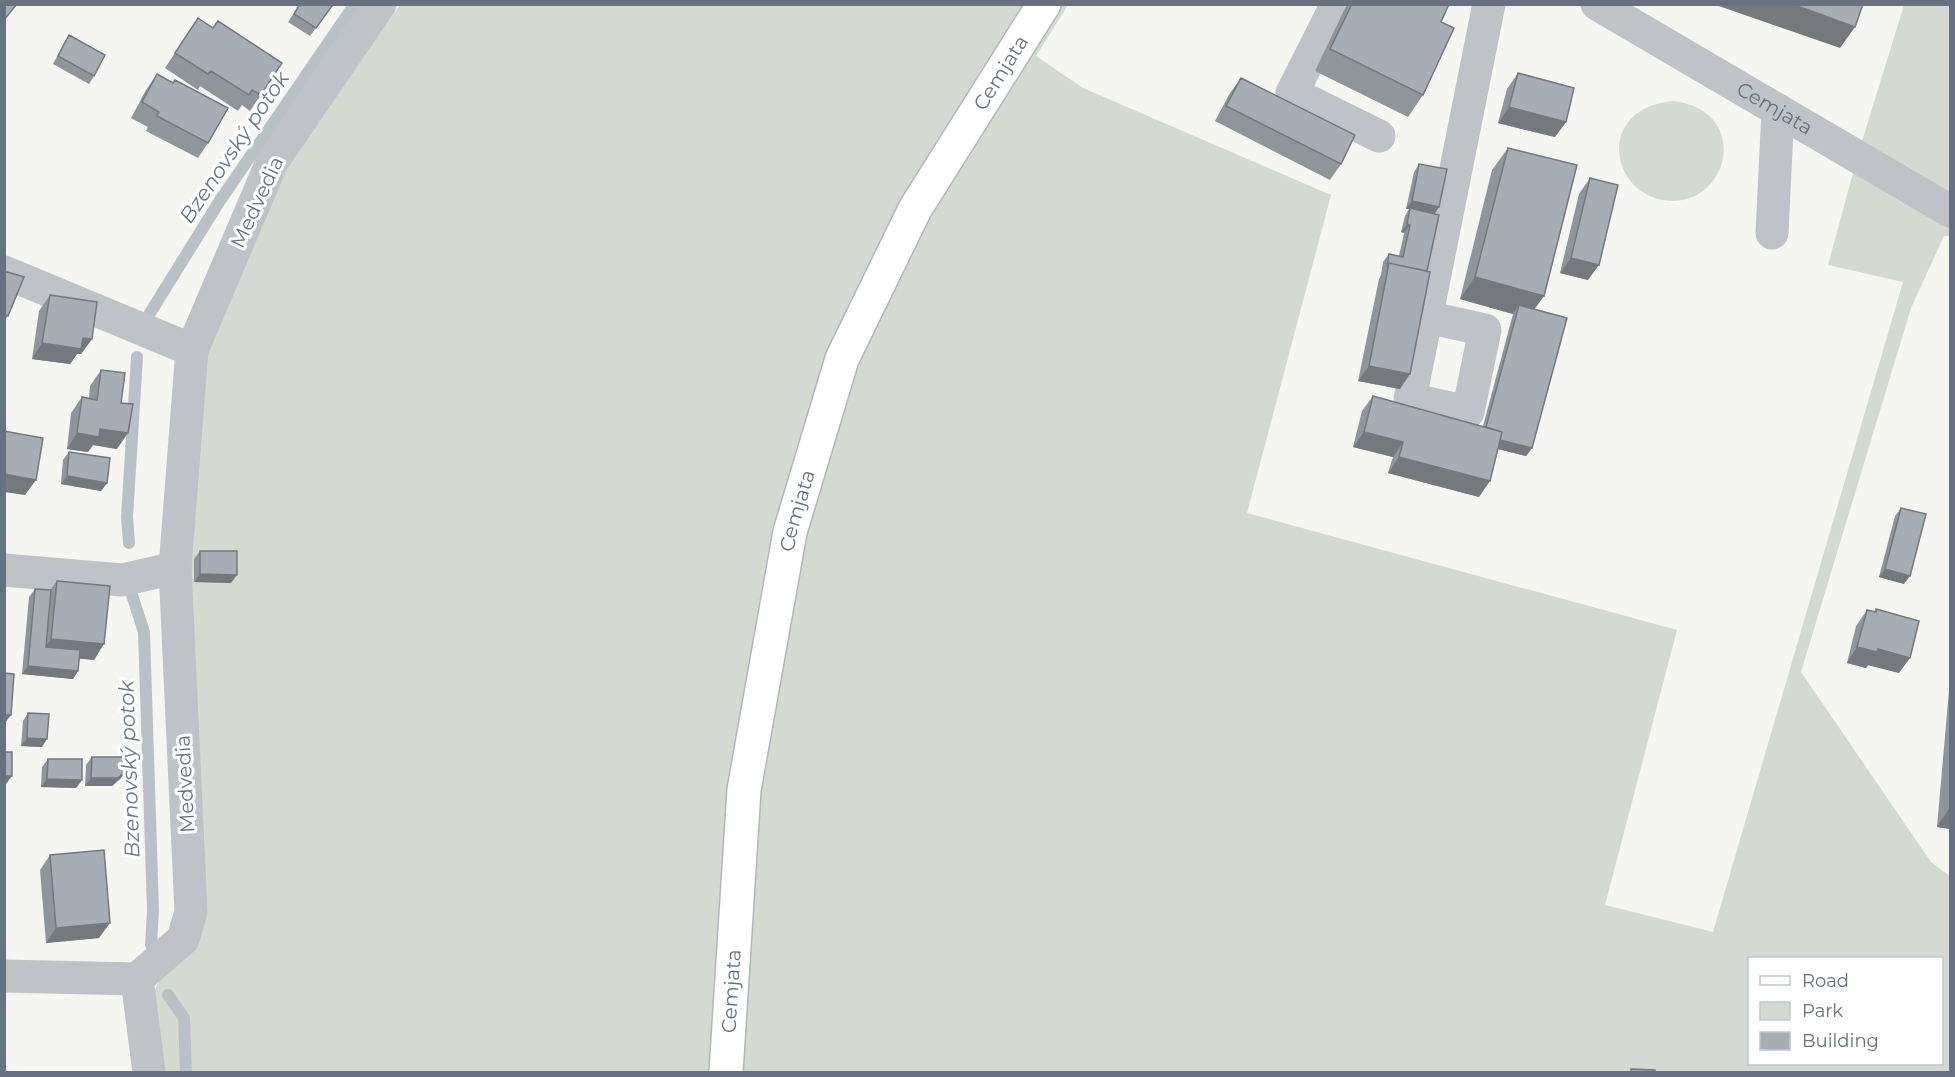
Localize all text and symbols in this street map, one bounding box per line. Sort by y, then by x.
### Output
street label: Cemjata [968,31,1033,115]
water label: Bzenovský potok [174,65,295,228]
street label: Cemjata [1732,77,1817,140]
street label: Medvedia [225,152,289,252]
street label: Cemjata [775,467,820,553]
water label: Bzenovský potok [113,678,145,858]
street label: Medvedia [170,734,200,834]
street label: Cemjata [717,949,746,1034]
legend [1748,957,1943,1065]
text: Road [1802,970,1849,992]
text: Park [1802,1000,1843,1022]
text: Building [1802,1030,1879,1052]

